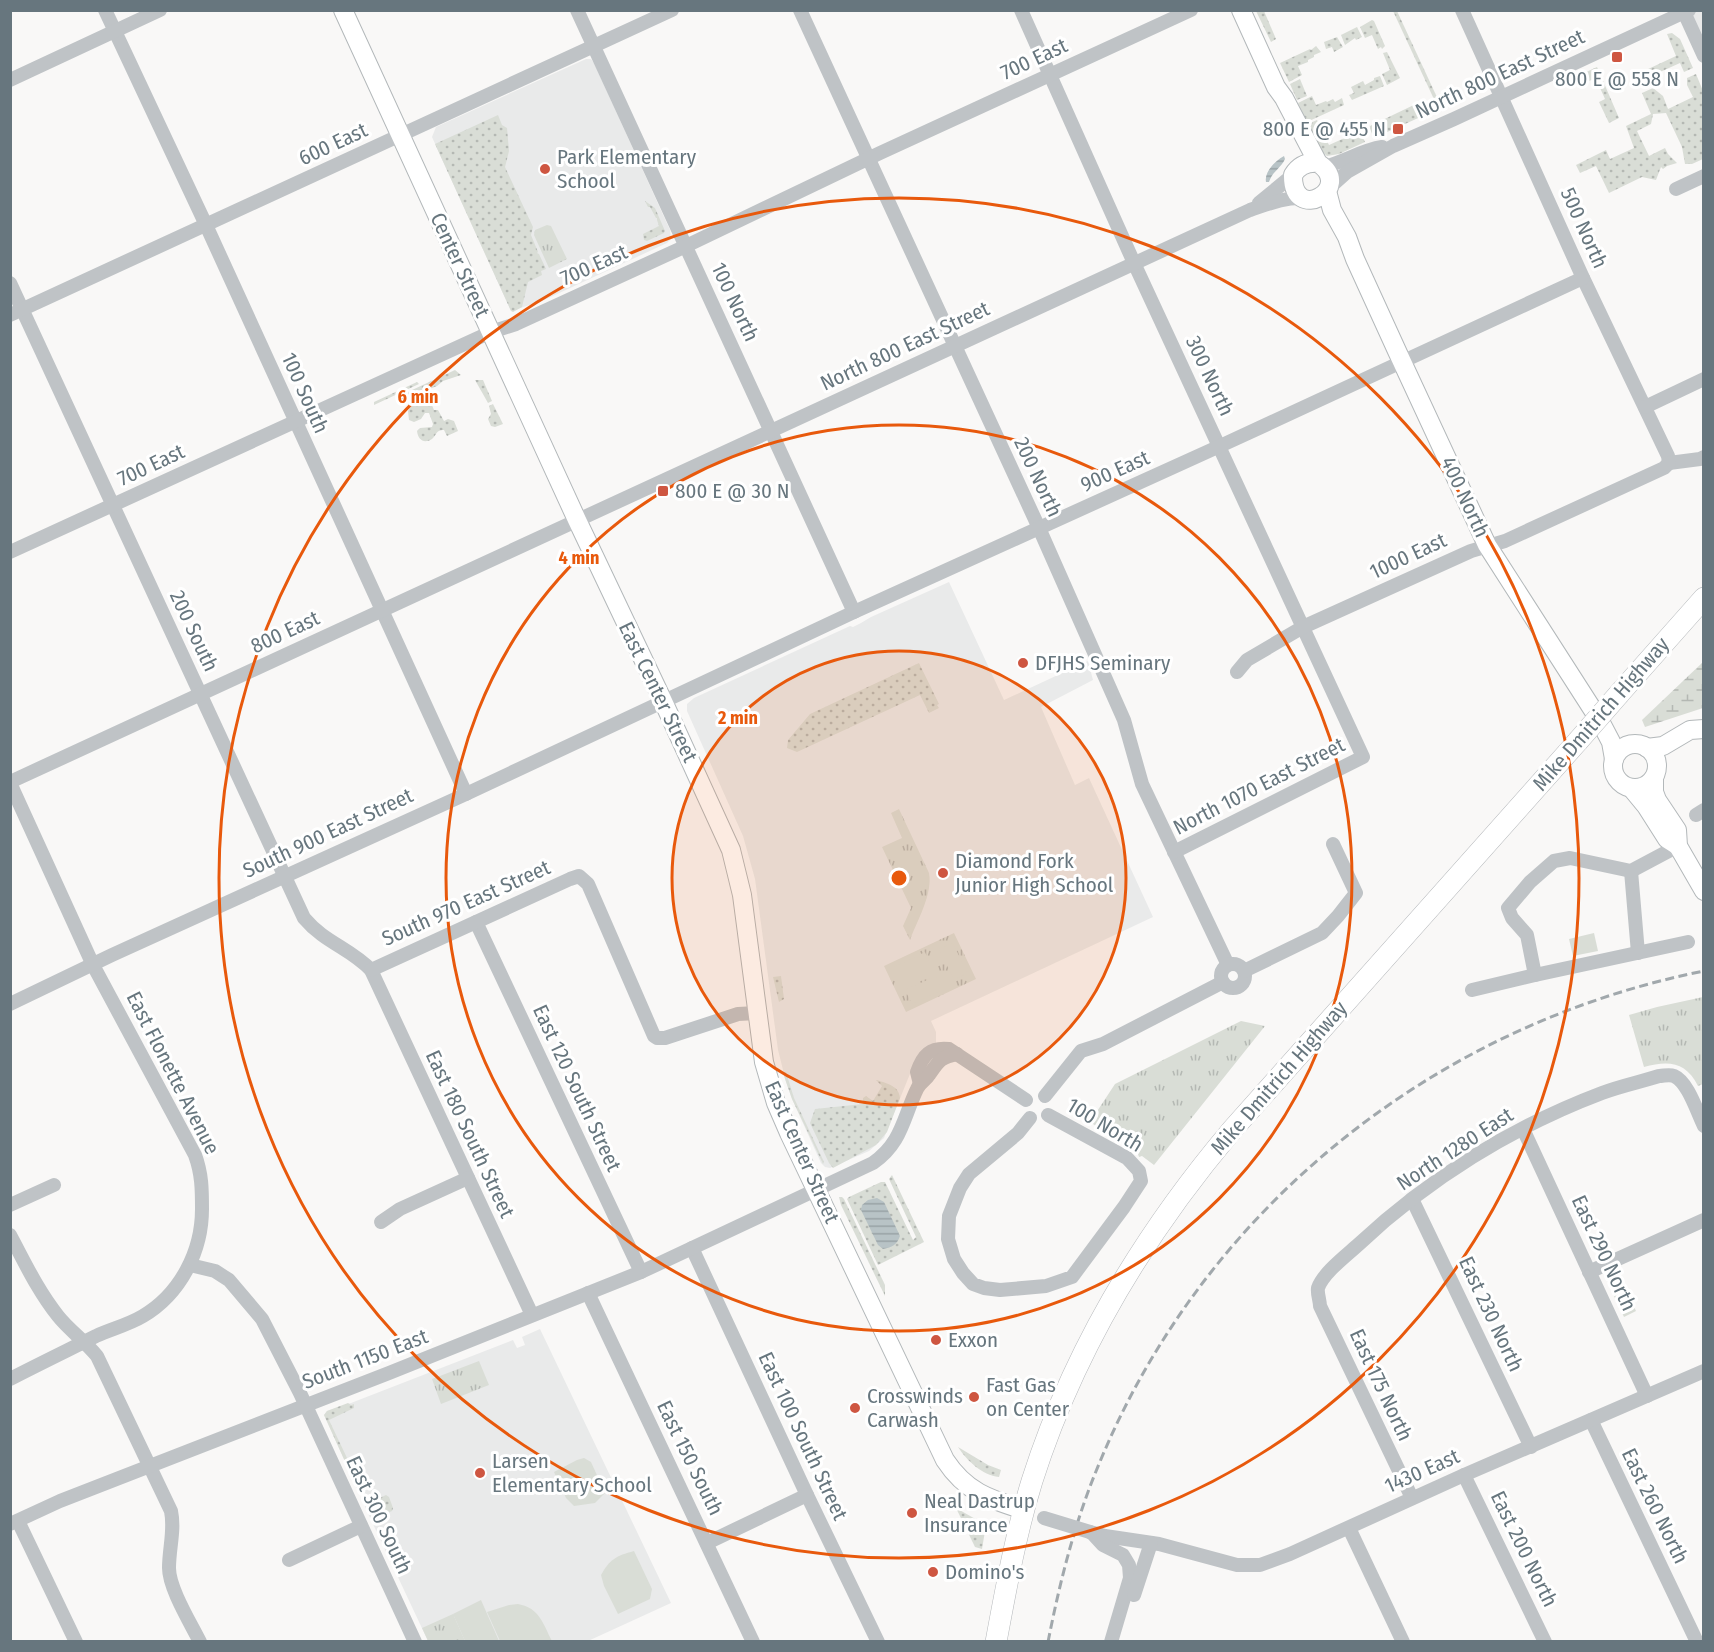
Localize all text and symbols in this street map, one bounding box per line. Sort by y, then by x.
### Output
street label: North 800 East Street [1411,23,1589,125]
street label: 700 East [996,32,1072,86]
marker: 800 E @ 558 N [1610,50,1624,64]
place label: 800 E @ 558 N [1555,66,1679,92]
place label: 800 E @ 455 N [1263,116,1386,142]
street label: 600 East [295,117,372,171]
marker: 800 E @ 455 N [1391,122,1405,136]
place label: Park Elementary School [557,144,697,194]
marker: Park Elementary School [538,162,552,176]
street label: 500 North [1555,184,1613,272]
street label: Center Street [424,209,496,322]
street label: 700 East [556,239,632,291]
street label: 100 North [705,258,765,346]
street label: North 800 East Street [816,295,994,397]
street label: 300 North [1180,332,1240,420]
street label: 100 South [276,349,334,437]
text: 6 min [398,386,439,408]
street label: 200 North [1008,433,1068,521]
street label: 700 East [113,438,189,492]
street label: 900 East [1077,444,1154,498]
street label: 400 North [1435,453,1495,541]
place label: 800 E @ 30 N [675,478,790,504]
marker: 800 E @ 30 N [656,484,670,498]
street label: 1000 East [1366,527,1451,585]
text: 4 min [559,547,599,569]
street label: 200 South [164,586,224,676]
street label: 800 East [246,605,324,659]
street label: East Center Street [613,618,703,767]
street label: Mike Dmitrich Highway [1527,631,1675,796]
place label: DFJHS Seminary [1035,650,1171,676]
marker: DFJHS Seminary [1016,656,1030,670]
text: 2 min [717,707,758,729]
street label: North 1070 East Street [1169,731,1349,840]
street label: South 900 East Street [239,782,417,884]
place label: Diamond Fork Junior High School [955,848,1114,898]
street label: South 970 East Street [378,854,554,952]
marker: Diamond Fork Junior High School [936,866,950,880]
centre of rings [889,868,909,888]
street label: East Flonette Avenue [121,987,225,1159]
street label: Mike Dmitrich Highway [1205,995,1353,1160]
street label: East 120 South Street [527,1001,627,1176]
street label: East 180 South Street [420,1046,520,1222]
street label: East Center Street [759,1077,845,1227]
street label: 100 North [1062,1092,1148,1158]
street label: North 1280 East [1392,1102,1518,1196]
street label: East 290 North [1566,1191,1642,1315]
street label: East 230 North [1453,1252,1529,1376]
street label: South 1150 East [298,1323,432,1395]
street label: East 175 North [1344,1325,1418,1445]
place label: Exxon [948,1327,998,1353]
marker: Exxon [929,1333,943,1347]
street label: East 100 South Street [753,1348,853,1524]
place label: Fast Gas on Center [986,1372,1070,1422]
place label: Crosswinds Carwash [867,1383,963,1433]
marker: Fast Gas on Center [967,1390,981,1404]
street label: East 150 South [651,1396,729,1520]
marker: Crosswinds Carwash [848,1401,862,1415]
street label: 1430 East [1381,1443,1463,1499]
street label: East 260 North [1616,1444,1694,1568]
place label: Larsen Elementary School [492,1448,652,1498]
street label: East 300 South [340,1452,418,1578]
marker: Larsen Elementary School [473,1466,487,1480]
street label: East 200 North [1485,1487,1563,1611]
place label: Neal Dastrup Insurance [924,1488,1035,1538]
marker: Neal Dastrup Insurance [905,1506,919,1520]
place label: Domino's [945,1559,1025,1585]
marker: Domino's [926,1565,940,1579]

